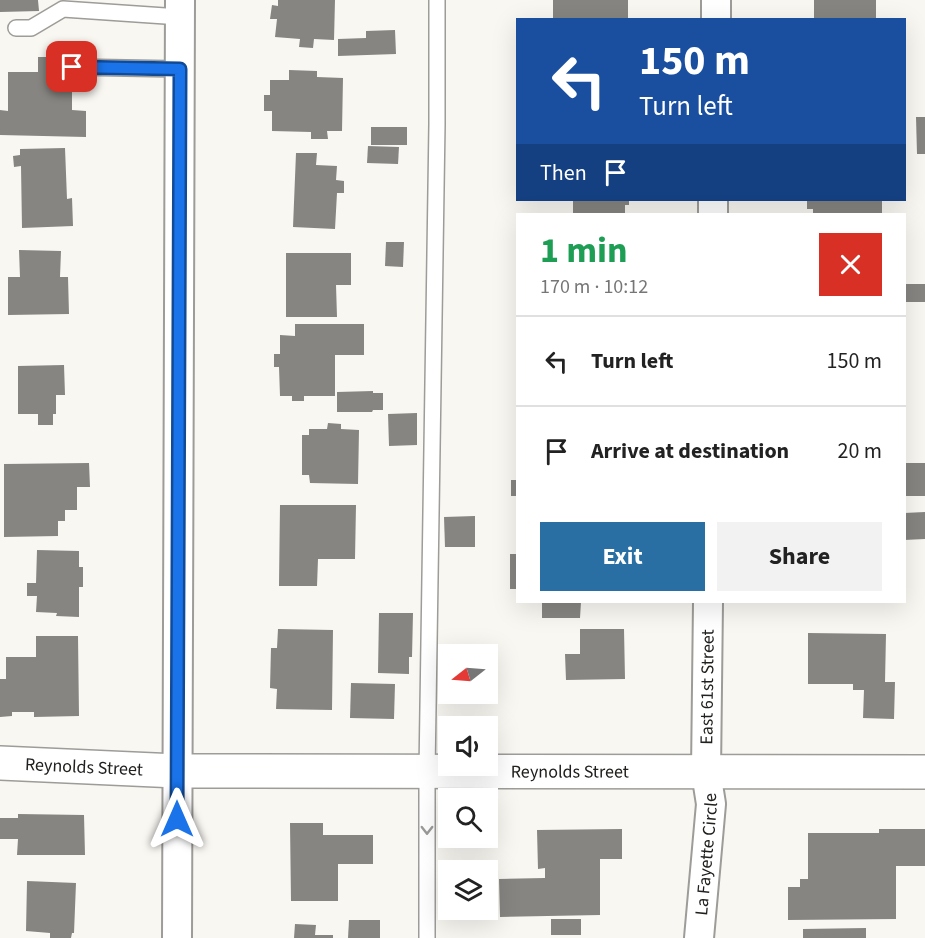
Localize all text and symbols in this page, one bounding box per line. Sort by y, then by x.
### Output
text: 150 m [639,31,750,91]
pin [46,41,97,92]
icon: left [540,42,618,120]
icon: arrive [55,50,88,83]
text: Turn left [639,87,733,126]
icon: arrive [599,156,632,189]
text: Then [540,157,587,189]
text: 1 min [540,225,628,276]
button: close [819,233,882,296]
text: 170 m · 10:12 [540,273,648,301]
icon: left [540,345,573,378]
text: Turn left [591,345,673,377]
text: 150 m [827,345,882,377]
icon: arrive [540,435,573,468]
text: Arrive at destination [591,435,789,467]
text: 20 m [837,435,882,467]
button: Exit [540,522,705,591]
button: Share [717,522,882,591]
street label: East 61st Street [694,629,720,745]
north arrow [438,644,498,704]
map controls [438,644,498,920]
button: sound [438,716,498,776]
street label: Reynolds Street [24,752,143,782]
street label: Reynolds Street [511,759,629,784]
position arrow [145,787,209,851]
button: search [438,788,498,848]
street label: La Fayette Circle [689,791,724,916]
one-way arrow [421,826,433,835]
button: layers [438,860,498,920]

